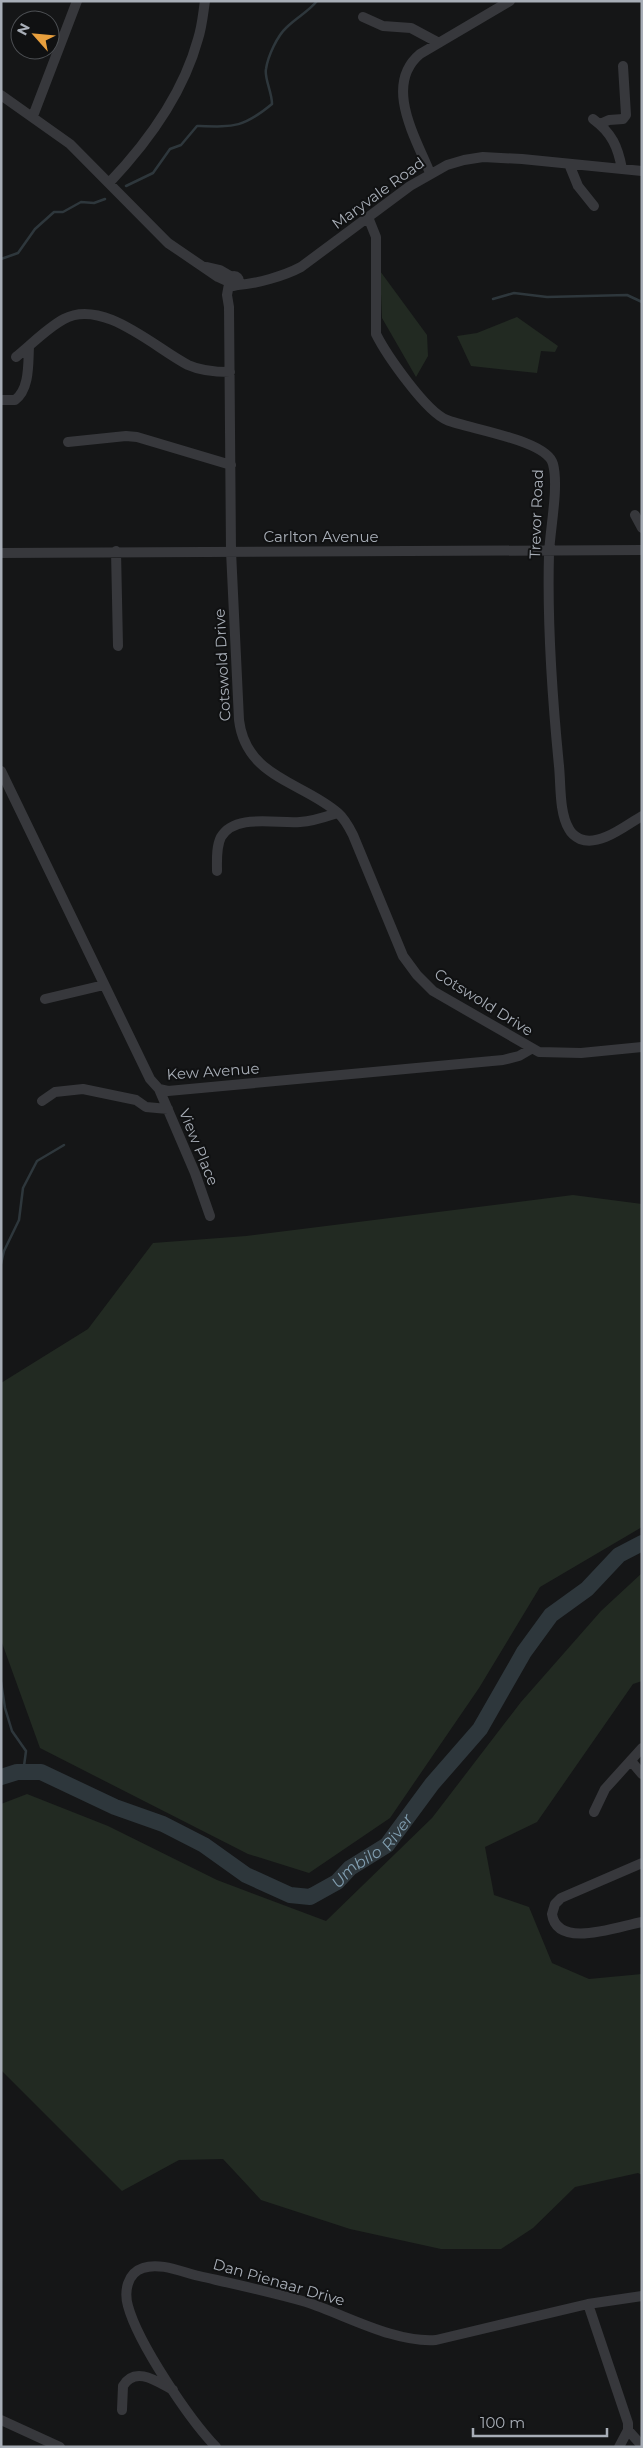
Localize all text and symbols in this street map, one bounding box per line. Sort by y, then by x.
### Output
north arrow [10,10,60,60]
text: N [13,20,34,38]
street label: Maryvale Road [328,153,428,233]
street label: Trevor Road [525,469,547,559]
street label: Carlton Avenue [263,527,379,546]
street label: Cotswold Drive [210,608,234,722]
street label: Cotswold Drive [431,964,537,1040]
street label: Kew Avenue [166,1058,260,1084]
street label: View Place [175,1106,223,1188]
water label: Umbilo River [327,1810,417,1892]
street label: Dan Pienaar Drive [211,2254,347,2310]
scale bar [473,2406,607,2438]
text: 100 m [480,2413,525,2432]

